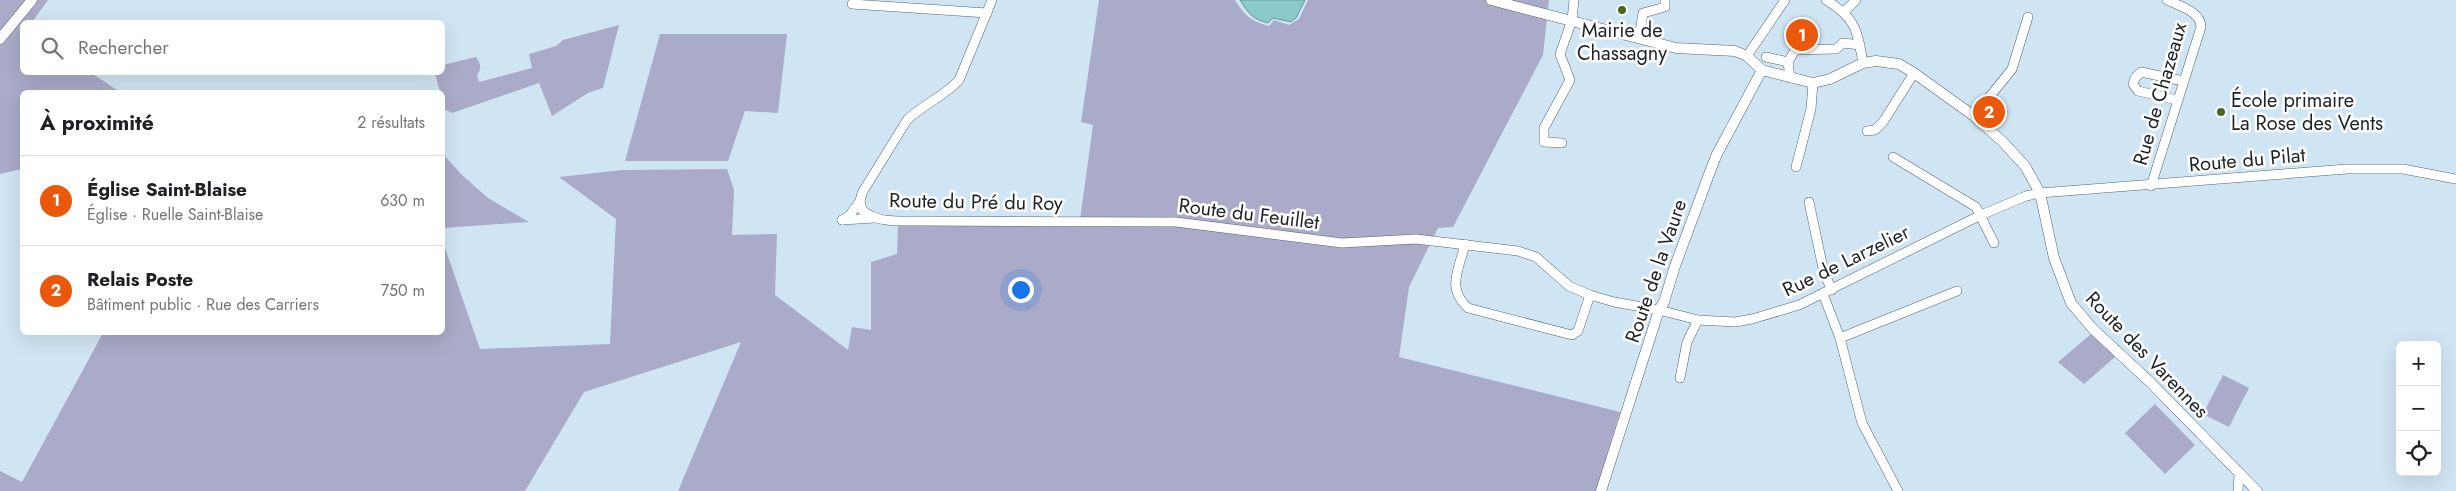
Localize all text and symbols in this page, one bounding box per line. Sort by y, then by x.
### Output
marker: Mairie de Chassagny [1616,4,1628,16]
place label: Mairie de Chassagny [1577,16,1667,68]
pin: 1 [1786,16,1818,54]
street label: Rue de Chazeaux [2126,19,2194,169]
search box [20,20,445,75]
icon: search [38,34,66,62]
text: Rechercher [78,34,169,61]
place label: École primaire La Rose des Vents [2231,86,2383,138]
pin: 2 [1973,93,2005,131]
marker: École primaire La Rose des Vents [2215,106,2227,118]
text: À proximité [40,108,154,138]
text: 2 résultats [357,111,425,134]
street label: Route du Pilat [2188,140,2307,180]
text: Église Saint-Blaise [87,176,247,203]
street label: Route du Pré du Roy [889,186,1063,218]
text: 1 [52,189,60,212]
text: 630 m [380,189,425,212]
street label: Route du Feuillet [1177,191,1321,237]
street label: Route de la Vaure [1618,195,1694,347]
text: Église · Ruelle Saint-Blaise [87,203,263,226]
street label: Rue de Larzelier [1778,218,1914,304]
text: Relais Poste [87,266,193,293]
your location [1008,277,1034,303]
text: 2 [51,279,61,302]
text: 750 m [381,279,425,302]
street label: Route des Varennes [2079,285,2215,425]
text: Bâtiment public · Rue des Carriers [87,293,319,316]
map controls [2396,341,2441,476]
button: + [2396,341,2441,386]
button: − [2396,386,2441,431]
button: locate [2396,431,2441,476]

